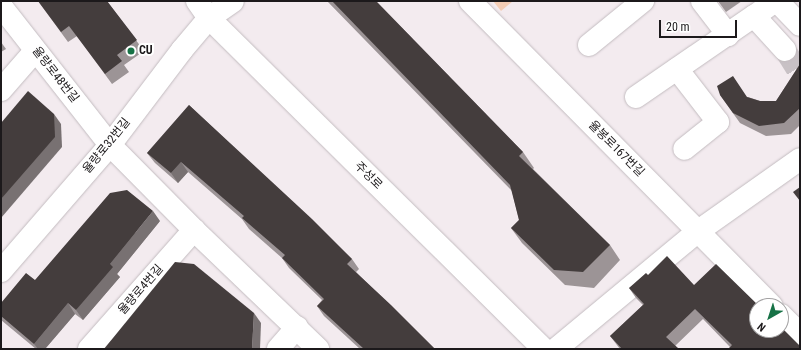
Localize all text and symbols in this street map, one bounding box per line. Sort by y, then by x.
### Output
scale bar [661,12,739,38]
text: 20 m [666,20,690,34]
street label: 율량로48번길 [29,44,81,106]
place label: CU [139,44,153,58]
marker: CU [126,46,136,56]
street label: 율량로32번길 [80,115,134,177]
street label: 율봉로167번길 [585,118,647,180]
street label: 주성로 [351,159,385,193]
street label: 율량로4번길 [116,262,166,318]
north arrow [749,298,789,338]
text: N [755,320,768,334]

